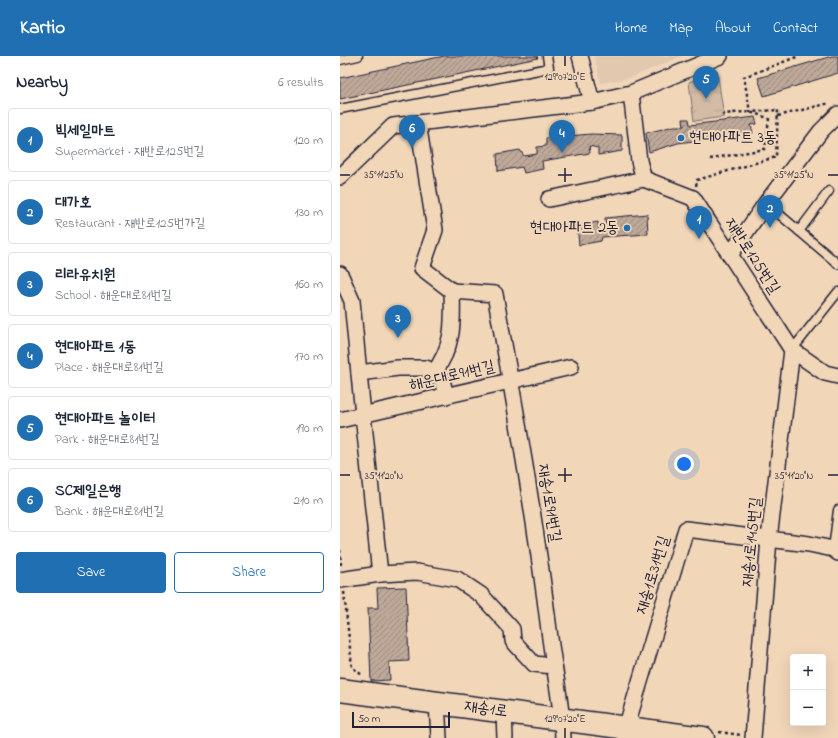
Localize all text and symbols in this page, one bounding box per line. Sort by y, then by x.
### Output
text: Kartio [20,15,65,42]
text: Home [615,18,647,39]
text: Map [669,18,693,39]
text: About [715,18,751,39]
text: Contact [773,18,818,39]
pin: 5 [693,66,719,99]
text: Nearby [16,70,68,95]
text: 129°07'20"E [544,70,586,85]
text: 6 results [278,73,324,92]
pin: 6 [399,115,425,148]
text: 빅세일마트 [55,120,115,142]
pin: 4 [549,120,575,153]
place label: 현대아파트 3동 [689,126,777,150]
text: 1 [28,131,32,150]
text: 120 m [293,131,323,150]
marker: 현대아파트 3동 [676,133,686,143]
text: Supermarket · 재반로125번길 [55,142,204,161]
text: 35°11'25"N [364,168,404,183]
text: 35°11'25"N [774,168,814,183]
text: 대가호 [55,192,91,214]
pin: 2 [757,195,783,228]
text: 2 [27,203,33,222]
text: 130 m [295,203,323,222]
pin: 1 [686,206,712,239]
street label: 재반로125번길 [718,213,786,299]
text: Restaurant · 재반로125번가길 [55,214,205,233]
place label: 현대아파트 2동 [530,216,619,240]
marker: 현대아파트 2동 [622,223,632,233]
text: 리라유치원 [55,264,115,286]
text: 3 [27,275,33,294]
text: 160 m [294,275,323,294]
text: School · 해운대로81번길 [55,286,172,305]
pin: 3 [385,305,411,338]
text: 현대아파트 1동 [55,336,136,358]
text: 4 [27,347,33,366]
text: 170 m [295,347,323,366]
street label: 해운대로91번길 [407,354,497,397]
text: Place · 해운대로81번길 [55,358,164,377]
text: 현대아파트 놀이터 [55,408,155,430]
text: 5 [26,419,34,438]
text: 190 m [296,419,323,438]
text: Park · 해운대로81번길 [55,430,160,449]
your location [674,454,694,474]
street label: 재송1로91번길 [531,462,567,544]
text: 35°11'20"N [365,469,403,484]
text: 35°11'20"N [775,469,813,484]
text: SC제일은행 [55,480,121,502]
text: 6 [27,491,33,510]
text: 210 m [293,491,323,510]
street label: 재송1로145번길 [735,496,769,588]
text: Bank · 해운대로81번길 [55,502,164,521]
street label: 재송1로31번길 [630,533,676,617]
button: Save [16,552,166,593]
button: Share [174,552,324,593]
map controls [790,654,826,726]
button: + [790,654,826,690]
button: − [790,690,826,726]
street label: 재송1로 [463,694,509,724]
scale bar [352,710,450,729]
text: 50 m [358,711,380,727]
text: 129°07'20"E [544,712,586,727]

